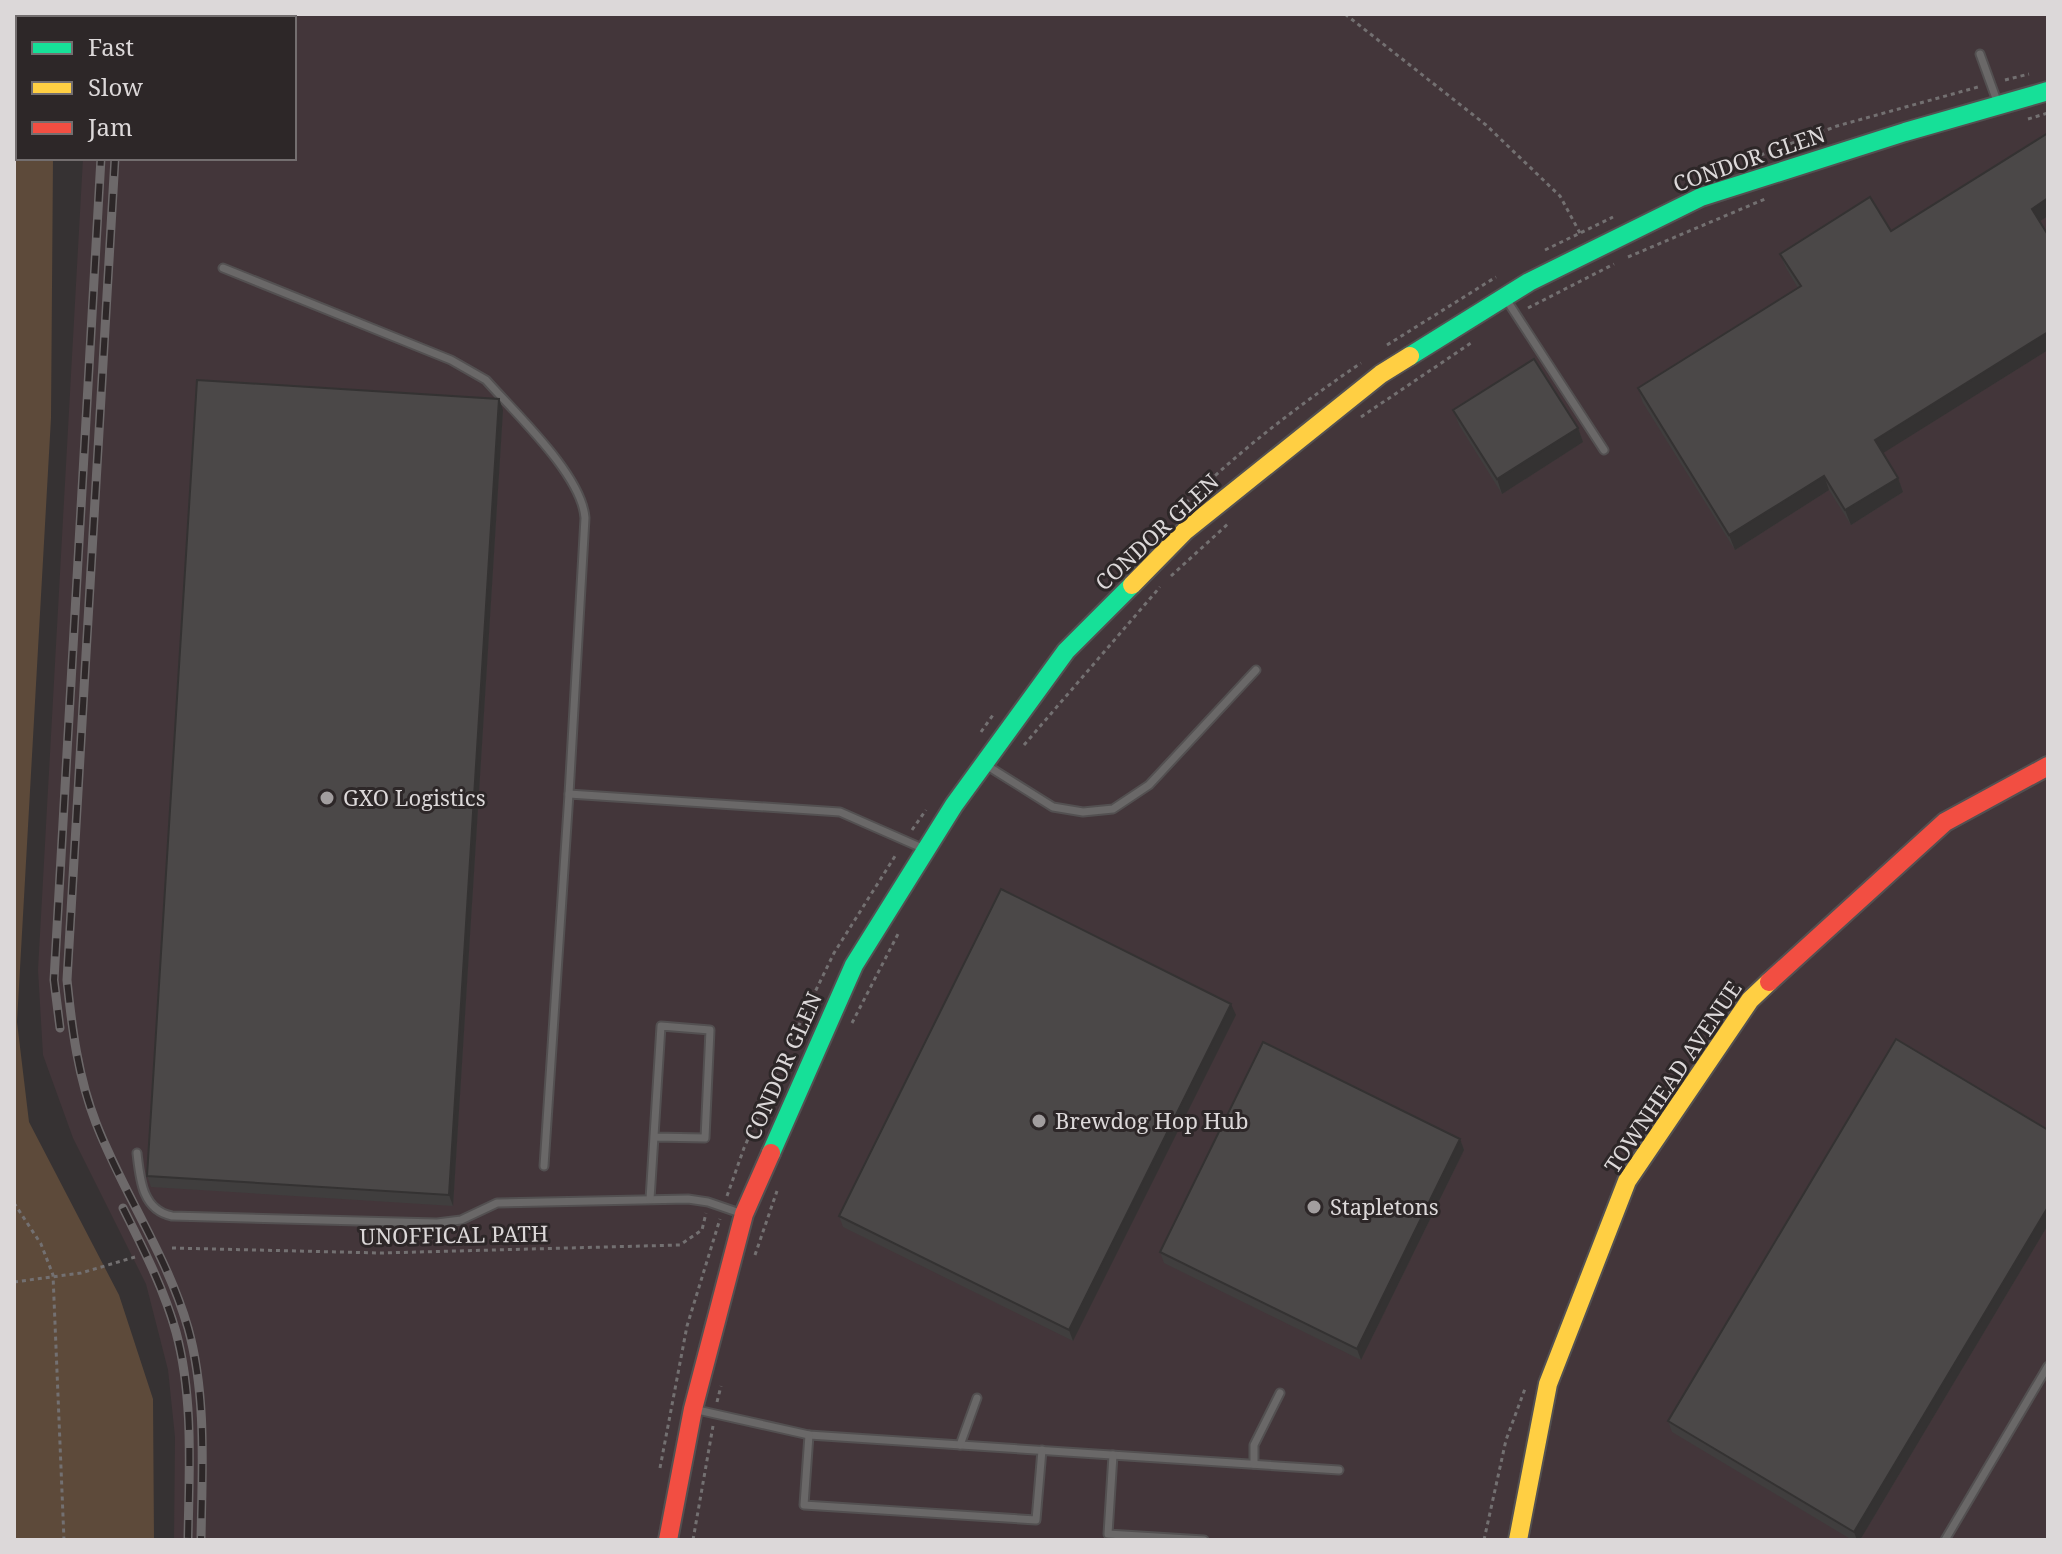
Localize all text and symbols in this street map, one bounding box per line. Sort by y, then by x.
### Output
legend [16,16,296,160]
text: Fast [88,30,134,63]
text: Slow [88,70,143,103]
text: Jam [87,110,133,143]
street label: CONDOR GLEN [1669,118,1829,198]
street label: CONDOR GLEN [1088,466,1225,596]
place label: GXO Logistics [343,782,486,812]
marker: GXO Logistics [318,789,336,807]
street label: TOWNHEAD AVENUE [1597,974,1748,1178]
street label: CONDOR GLEN [736,987,828,1144]
place label: Brewdog Hop Hub [1055,1105,1249,1135]
marker: Brewdog Hop Hub [1030,1112,1048,1130]
place label: Stapletons [1330,1191,1439,1221]
marker: Stapletons [1305,1198,1323,1216]
street label: UNOFFICAL PATH [359,1217,549,1251]

